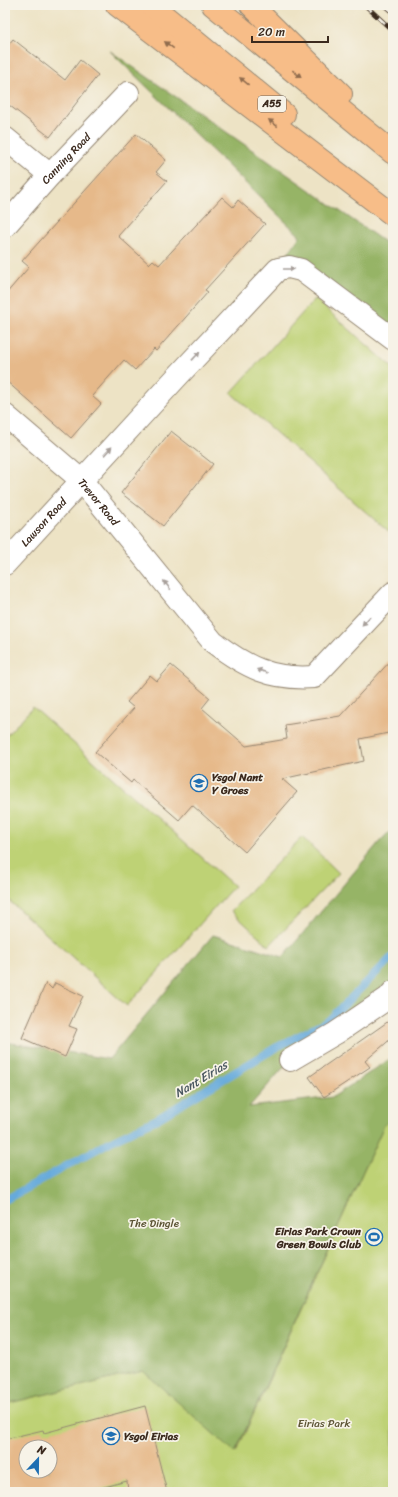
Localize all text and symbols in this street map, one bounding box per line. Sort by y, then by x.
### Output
scale bar [252,18,328,44]
text: 20 m [258,21,285,43]
one-way arrow [164,40,175,49]
one-way arrow [291,70,302,78]
one-way arrow [238,76,249,85]
road number: A55 [258,96,286,112]
one-way arrow [267,119,278,128]
street label: Canning Road [37,127,96,189]
one-way arrow [283,266,296,272]
one-way arrow [192,351,201,361]
one-way arrow [103,447,112,456]
street label: Trevor Road [73,474,125,531]
street label: Lawson Road [16,492,72,551]
one-way arrow [162,580,171,591]
one-way arrow [362,616,371,626]
one-way arrow [255,667,267,673]
place label: Ysgol Nant Y Groes [212,768,263,800]
school or university icon: Ysgol Nant Y Groes [189,773,209,793]
water label: Nant Eirias [170,1054,233,1104]
park label: The Dingle [129,1214,180,1233]
place label: Eirias Park Crown Green Bowls Club [275,1222,362,1254]
sports icon: Eirias Park Crown Green Bowls Club [364,1227,384,1247]
park label: Eirias Park [298,1414,350,1433]
school or university icon: Ysgol Eirias [101,1426,121,1446]
place label: Ysgol Eirias [124,1427,179,1446]
north arrow [18,1439,58,1479]
text: N [34,1440,49,1461]

